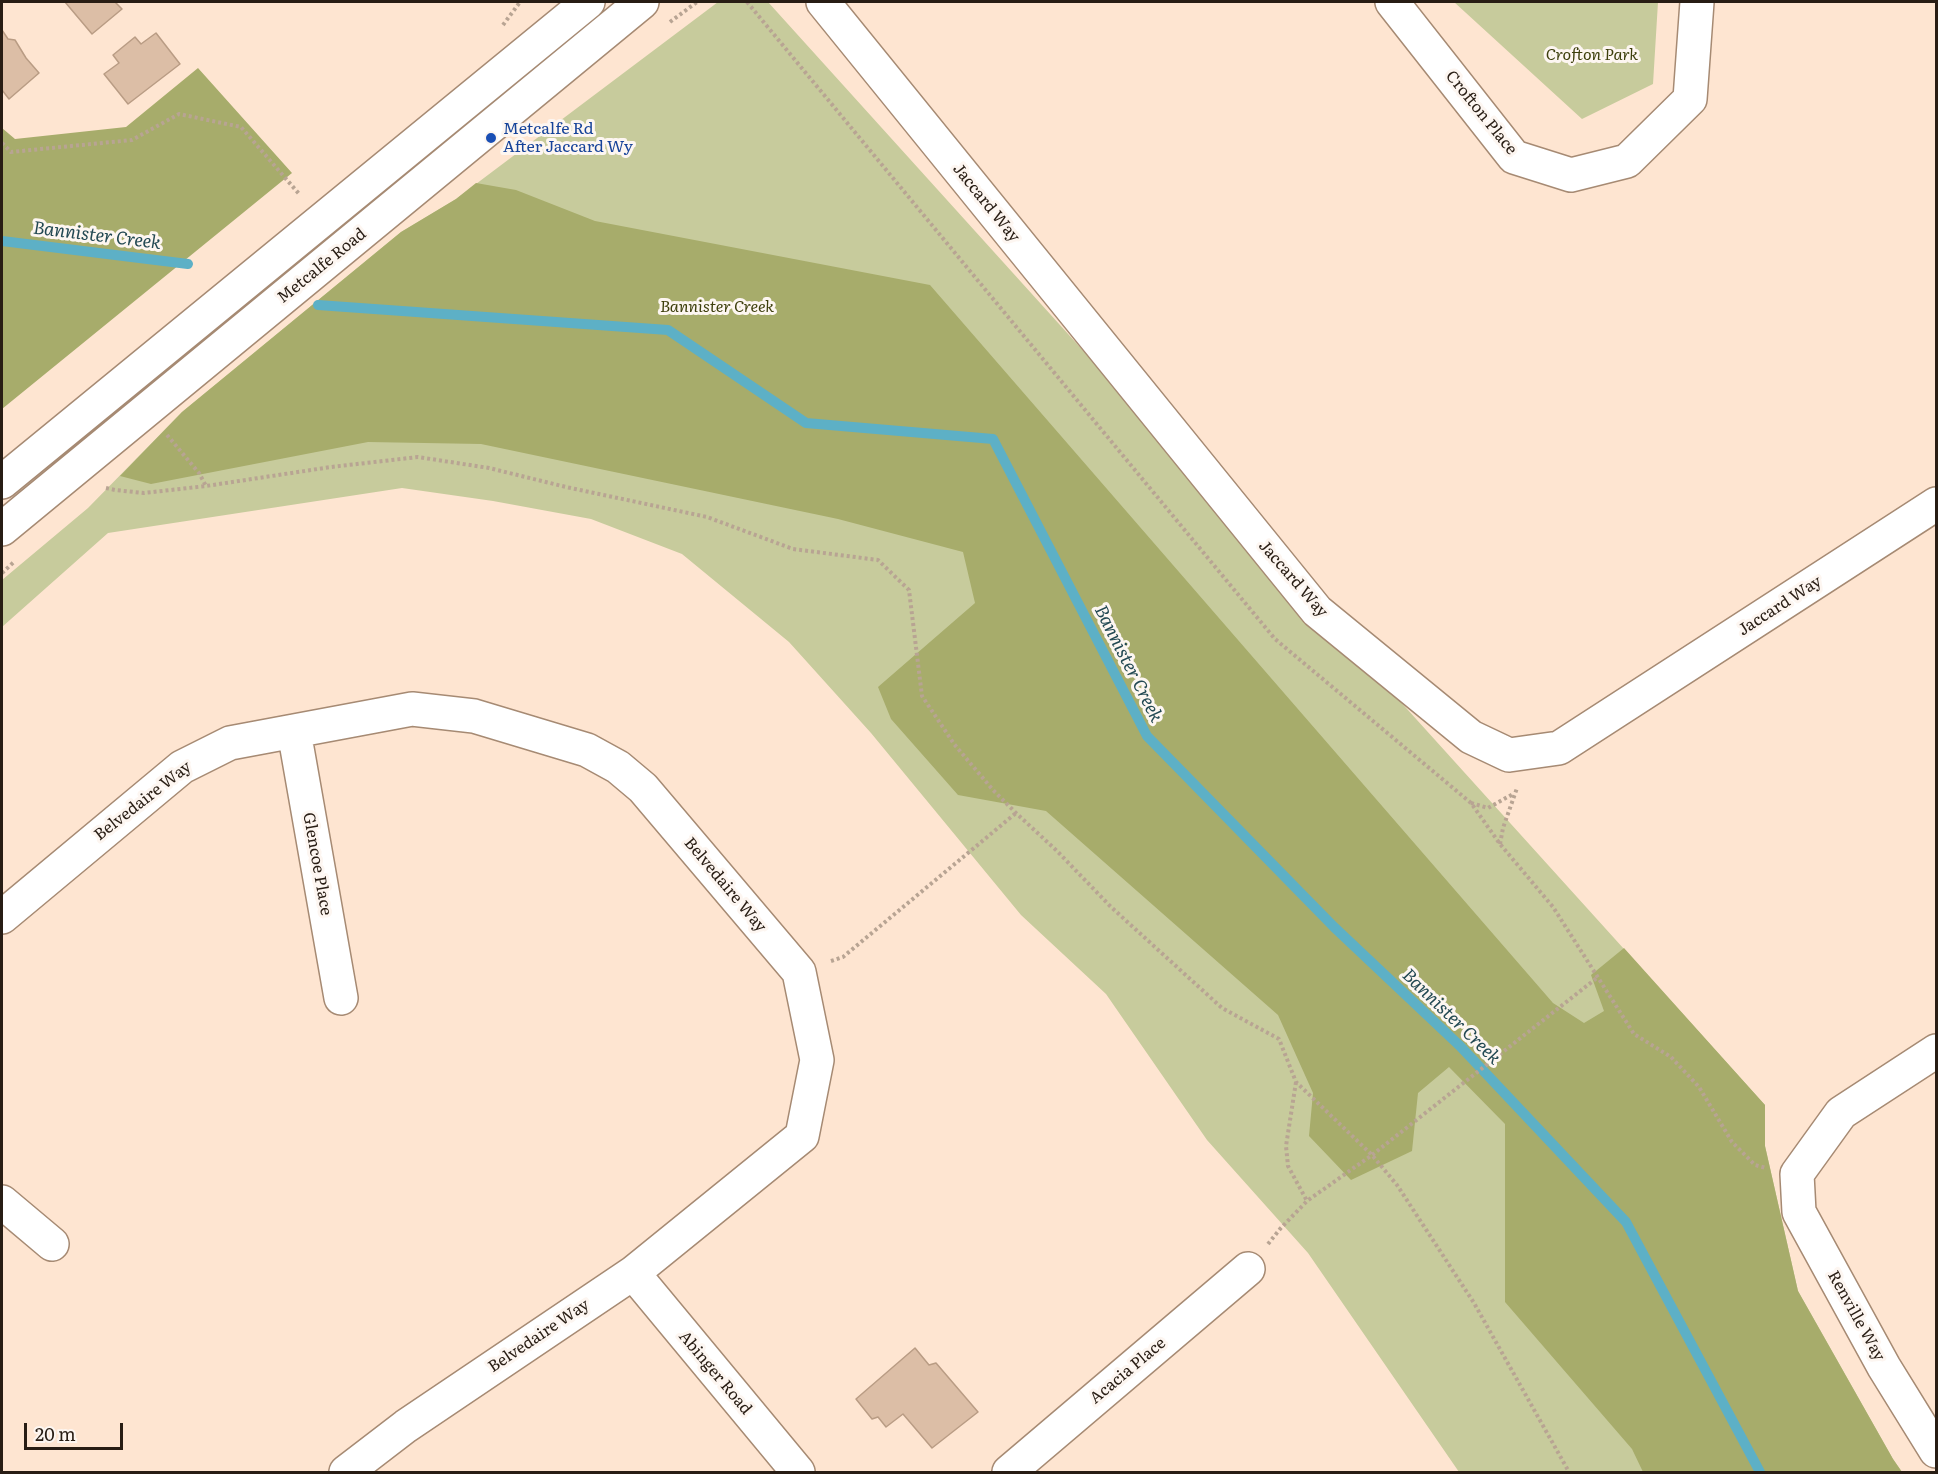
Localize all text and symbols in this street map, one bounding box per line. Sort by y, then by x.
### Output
park label: Crofton Park [1546,45,1638,65]
street label: Crofton Place [1441,67,1521,159]
place label: Metcalfe Rd After Jaccard Wy [503,119,633,157]
marker: Metcalfe Rd After Jaccard Wy [484,131,498,145]
street label: Jaccard Way [948,160,1024,246]
water label: Bannister Creek [32,217,162,255]
street label: Metcalfe Road [274,224,370,308]
park label: Bannister Creek [660,297,774,317]
street label: Jaccard Way [1254,537,1332,621]
street label: Jaccard Way [1735,572,1825,640]
water label: Bannister Creek [1089,602,1167,726]
street label: Belvedaire Way [91,757,195,845]
street label: Glencoe Place [298,811,336,917]
street label: Belvedaire Way [680,834,770,936]
water label: Bannister Creek [1397,965,1505,1069]
street label: Renville Way [1823,1267,1889,1365]
street label: Belvedaire Way [485,1295,593,1377]
street label: Abinger Road [674,1327,756,1419]
street label: Acacia Place [1086,1334,1170,1408]
scale bar [27,1411,126,1449]
text: 20 m [35,1420,76,1447]

